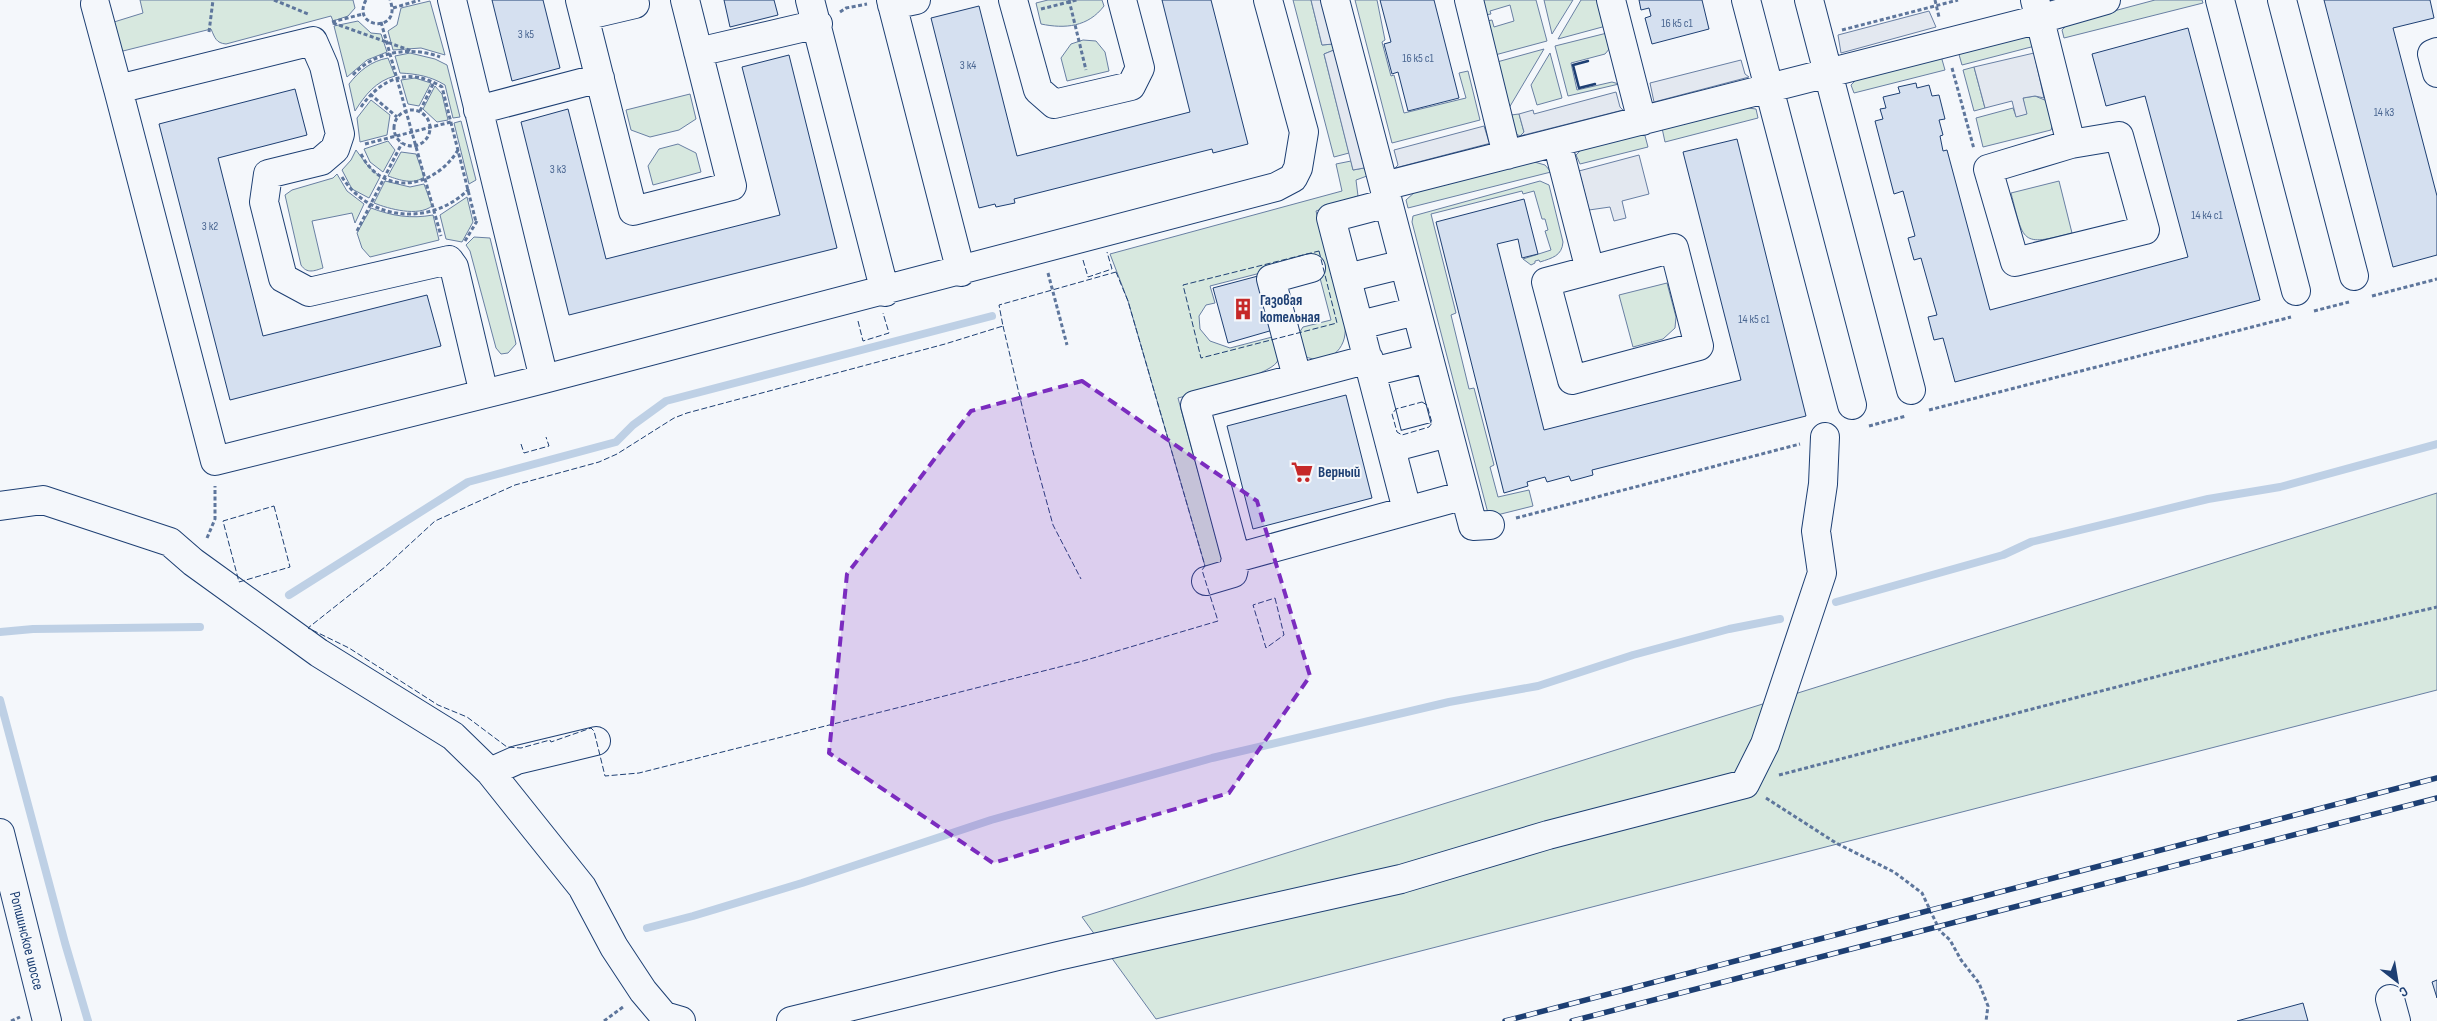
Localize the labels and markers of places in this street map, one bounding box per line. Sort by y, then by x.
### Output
place label: Газовая котельная [1260,291,1320,327]
building icon: Газовая котельная [1230,296,1256,322]
supermarket icon: Верный [1289,459,1315,485]
place label: Верный [1318,463,1360,482]

